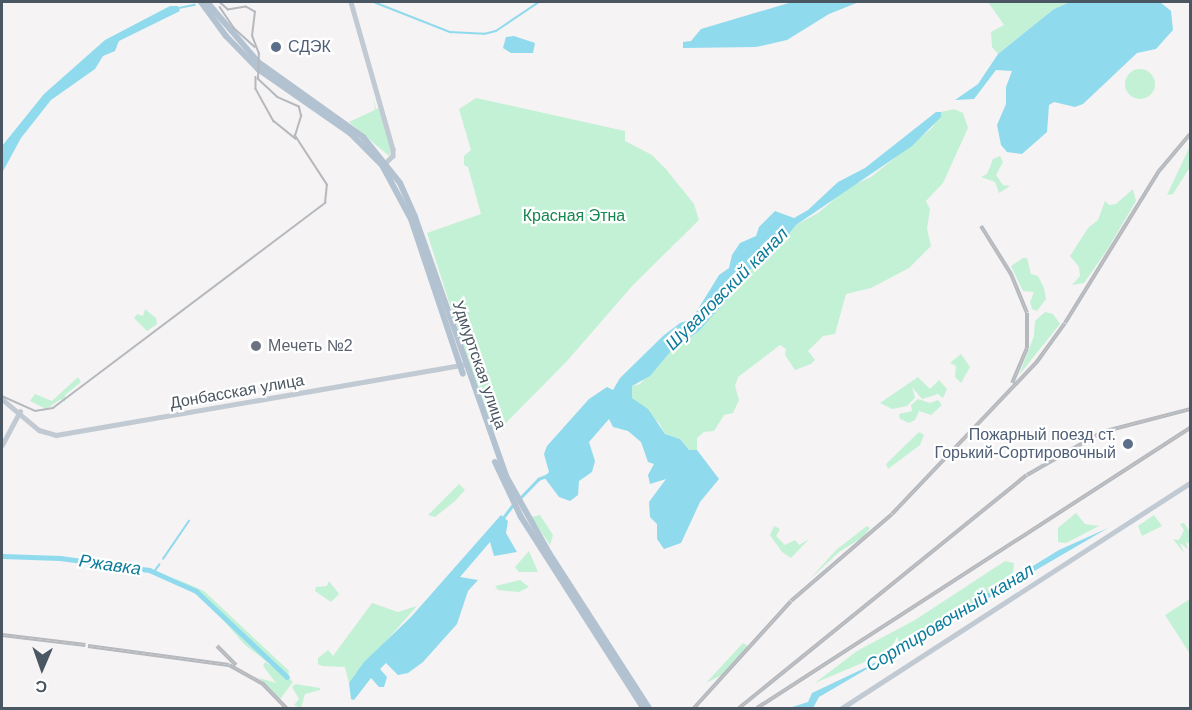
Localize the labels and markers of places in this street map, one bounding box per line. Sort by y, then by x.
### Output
place label: СДЭК [288,37,331,57]
marker: СДЭК [269,40,283,54]
place label: Мечеть №2 [268,336,353,356]
marker: Мечеть №2 [249,339,263,353]
place label: Пожарный поезд ст. Горький-Сортировочный [935,425,1116,463]
marker: Пожарный поезд ст. Горький-Сортировочный [1121,437,1135,451]

